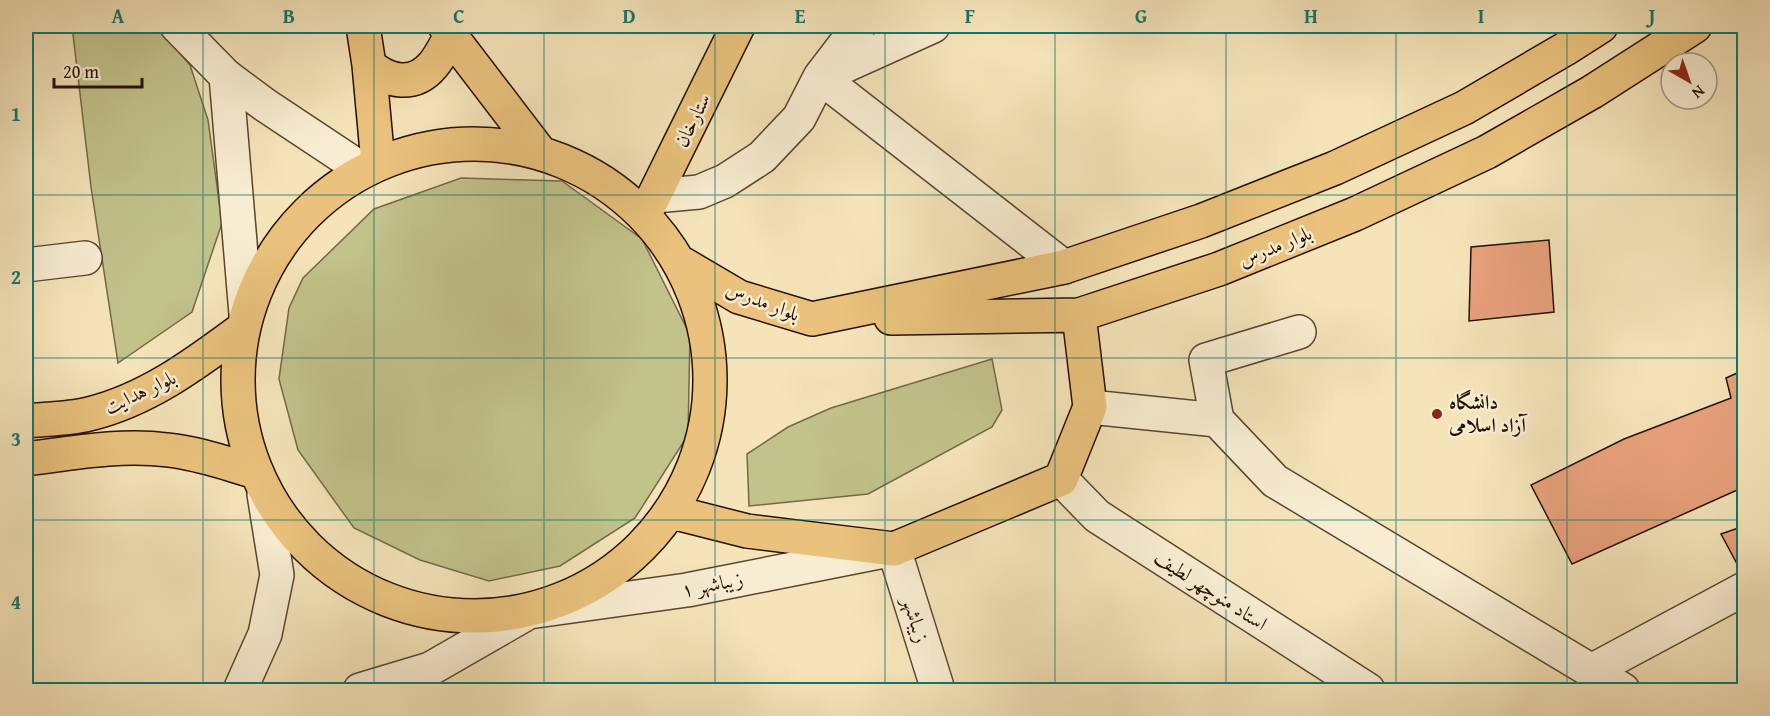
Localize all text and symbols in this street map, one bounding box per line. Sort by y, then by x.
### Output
text: A [112,1,125,30]
text: B [283,1,295,30]
text: C [453,1,465,30]
text: D [622,1,636,30]
text: E [795,1,806,30]
text: F [965,1,975,30]
text: G [1135,1,1147,30]
text: H [1304,1,1318,30]
text: I [1478,1,1484,30]
text: J [1646,1,1656,30]
scale bar [54,51,142,89]
north arrow [1659,51,1719,111]
text: 20 m [63,58,99,85]
text: N [1687,80,1710,105]
street label: ستارخان [666,88,717,152]
text: 1 [11,99,21,128]
street label: بلوار مدرس [1234,218,1316,273]
text: 2 [11,262,21,291]
street label: بلوار مدرس [722,273,804,328]
street label: بلوار هدایت [99,362,180,421]
place label: دانشگاه آزاد اسلامی [1448,387,1528,439]
marker: دانشگاه آزاد اسلامی [1430,407,1444,421]
text: 3 [11,424,21,453]
street label: استاد منوچهر لطیف [1149,542,1274,637]
street label: زیباشهر ۱ [678,563,745,604]
text: 4 [11,587,21,616]
street label: زیباشهر [895,592,937,646]

